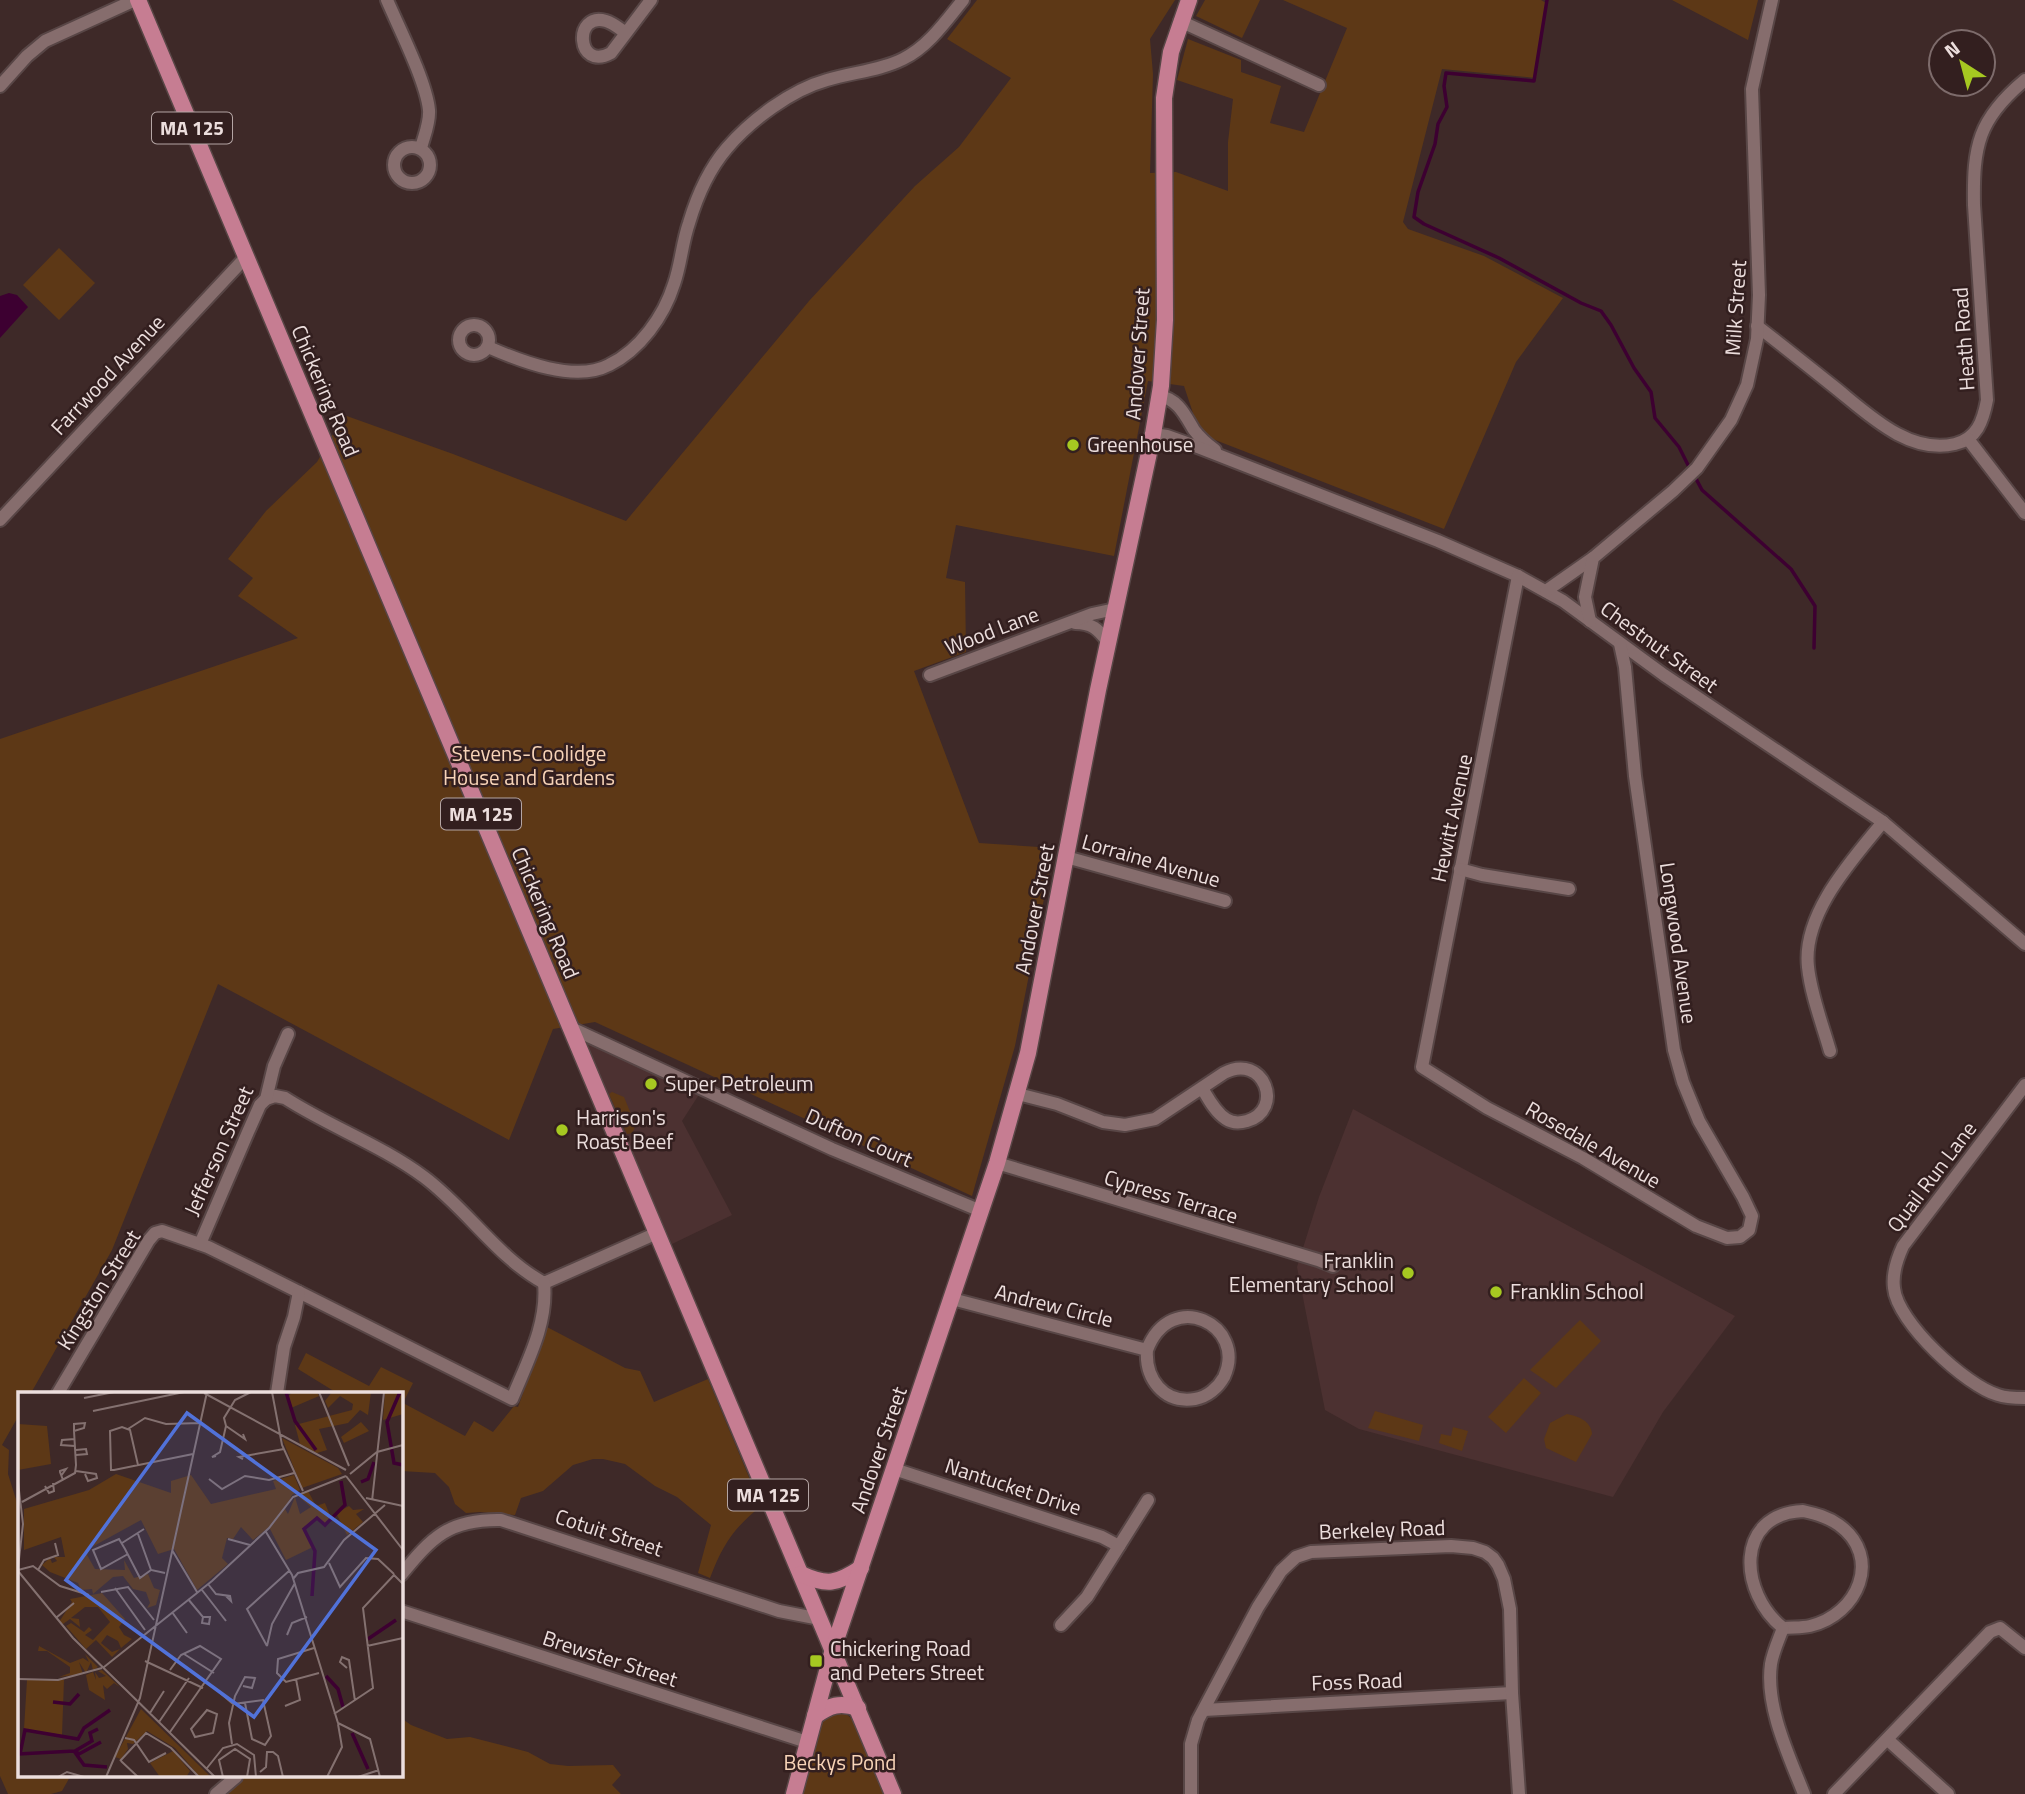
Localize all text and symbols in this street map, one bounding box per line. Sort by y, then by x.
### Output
north arrow [1927,28,1997,98]
text: N [1938,33,1966,64]
road number: MA 125 [152,112,232,144]
street label: Milk Street [1716,258,1754,357]
street label: Andover Street [1116,286,1158,421]
street label: Heath Road [1943,286,1983,392]
street label: Farrwood Avenue [43,307,172,442]
street label: Chickering Road [284,320,368,462]
place label: Greenhouse [1087,428,1193,460]
marker: Greenhouse [1065,437,1081,453]
street label: Chestnut Street [1594,592,1726,700]
street label: Wood Lane [940,597,1043,663]
park label: Stevens-Coolidge House and Gardens [443,737,615,793]
street label: Hewitt Avenue [1422,751,1480,885]
road number: MA 125 [441,799,521,830]
street label: Lorraine Avenue [1078,825,1224,895]
street label: Andover Street [1006,840,1062,977]
street label: Chickering Road [504,842,588,984]
street label: Longwood Avenue [1652,860,1706,1026]
place label: Super Petroleum [665,1067,814,1099]
marker: Super Petroleum [643,1076,659,1092]
street label: Jefferson Street [175,1080,261,1221]
street label: Rosedale Avenue [1520,1092,1667,1196]
street label: Dufton Court [801,1099,919,1175]
place label: Harrison's Roast Beef [576,1101,673,1157]
street label: Quail Run Lane [1879,1114,1984,1239]
marker: Harrison's Roast Beef [554,1122,570,1138]
street label: Cypress Terrace [1100,1160,1242,1232]
street label: Kingston Street [48,1222,148,1356]
place label: Franklin Elementary School [1229,1244,1394,1300]
marker: Franklin Elementary School [1400,1265,1416,1281]
street label: Andrew Circle [992,1275,1117,1335]
place label: Franklin School [1510,1275,1644,1307]
marker: Franklin School [1488,1284,1504,1300]
street label: Andover Street [841,1381,915,1517]
inset map [18,1392,402,1776]
street label: Nantucket Drive [941,1449,1086,1523]
road number: MA 125 [728,1480,808,1511]
street label: Cotuit Street [551,1500,668,1565]
street label: Berkeley Road [1318,1511,1446,1547]
street label: Brewster Street [539,1621,683,1695]
place label: Chickering Road and Peters Street [830,1632,985,1688]
marker: Chickering Road and Peters Street [808,1653,824,1669]
street label: Foss Road [1311,1663,1403,1699]
park label: Beckys Pond [784,1746,896,1778]

